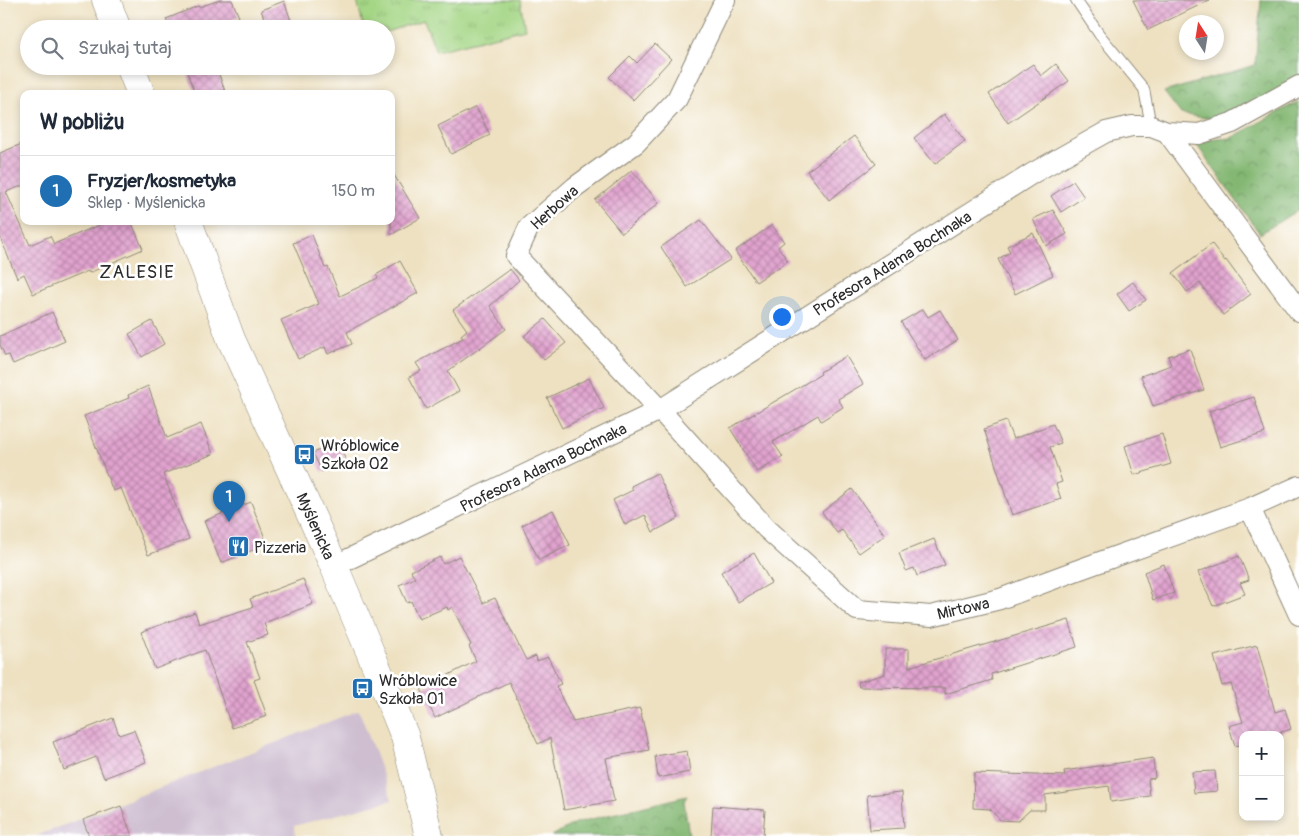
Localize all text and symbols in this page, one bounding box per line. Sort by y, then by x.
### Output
north arrow [1179,15,1224,60]
search box [20,20,395,75]
icon: search [38,34,66,62]
text: Szukaj tutaj [78,36,172,60]
text: W pobliżu [40,109,124,136]
text: Fryzjer/kosmetyka [87,169,236,193]
text: 1 [53,181,59,201]
text: 150 m [331,181,375,201]
street label: Herbowa [527,181,583,234]
text: Sklep · Myślenicka [87,193,205,213]
street label: Profesora Adama Bochnaka [810,207,975,321]
district label: ZALESIE [99,261,175,284]
your location [769,304,795,330]
street label: Profesora Adama Bochnaka [457,419,630,517]
place label: Wróblowice Szkoła 02 [321,436,399,474]
bus stop icon: Wróblowice Szkoła 02 [293,442,317,466]
pin: 1 [213,481,245,522]
street label: Myślenicka [292,490,339,563]
restaurant icon: Pizzeria [226,535,250,559]
place label: Pizzeria [254,538,306,558]
street label: Mirtowa [935,593,991,625]
place label: Wróblowice Szkoła 01 [379,671,457,709]
bus stop icon: Wróblowice Szkoła 01 [351,677,375,701]
map controls [1239,731,1284,821]
button: + [1239,731,1284,776]
button: − [1239,776,1284,821]

